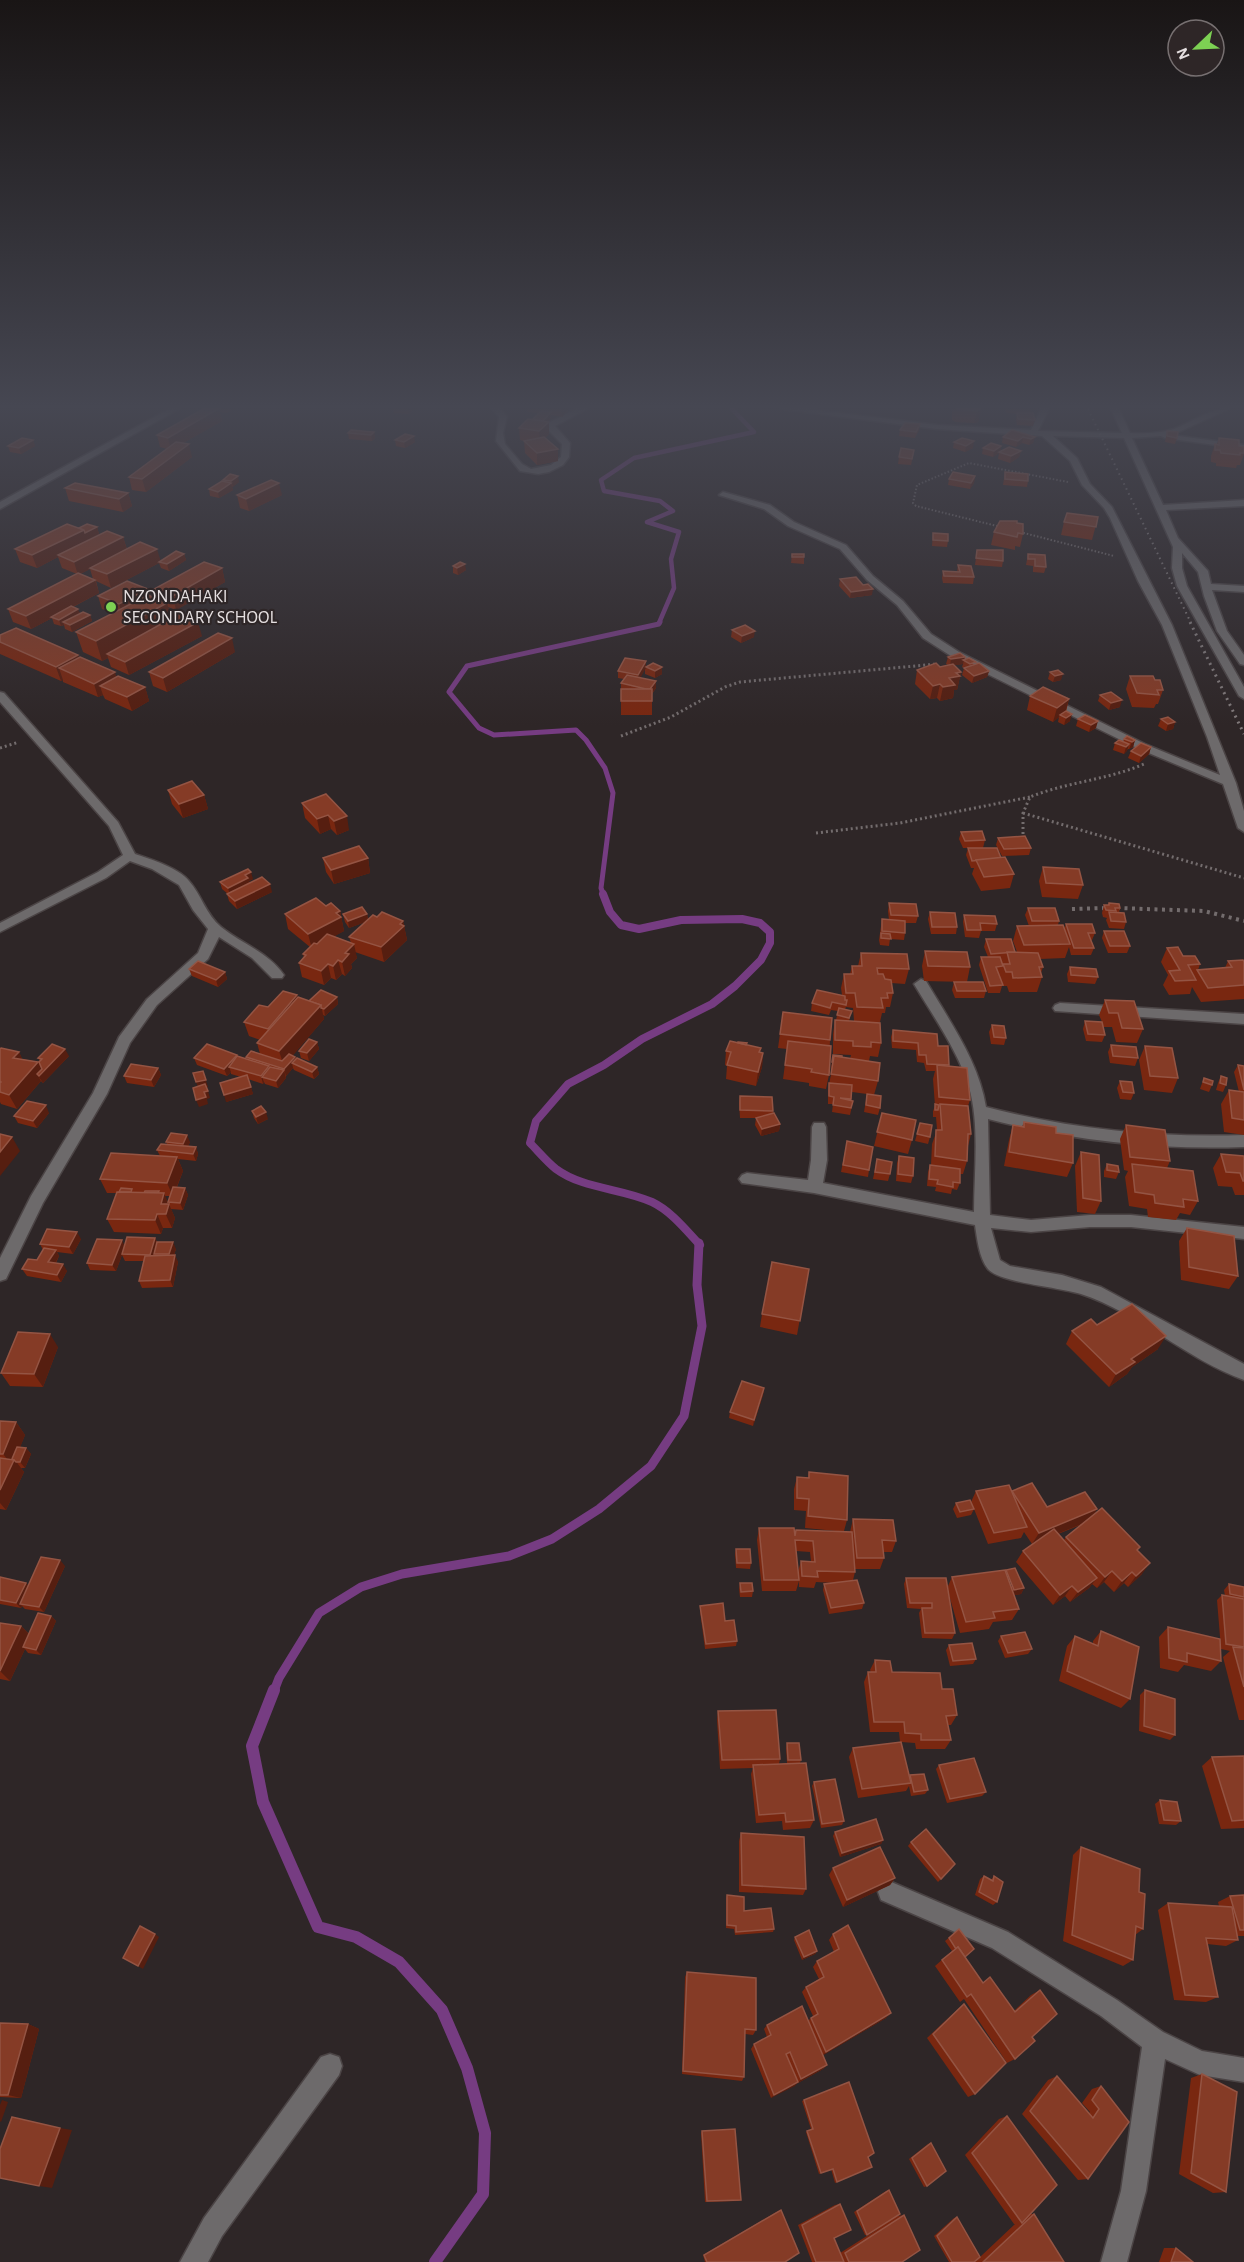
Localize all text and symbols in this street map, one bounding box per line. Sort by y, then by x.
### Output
north arrow [1166,18,1226,78]
text: N [1174,45,1193,62]
place label: NZONDAHAKI SECONDARY SCHOOL [123,588,277,627]
marker: NZONDAHAKI SECONDARY SCHOOL [104,600,118,614]

